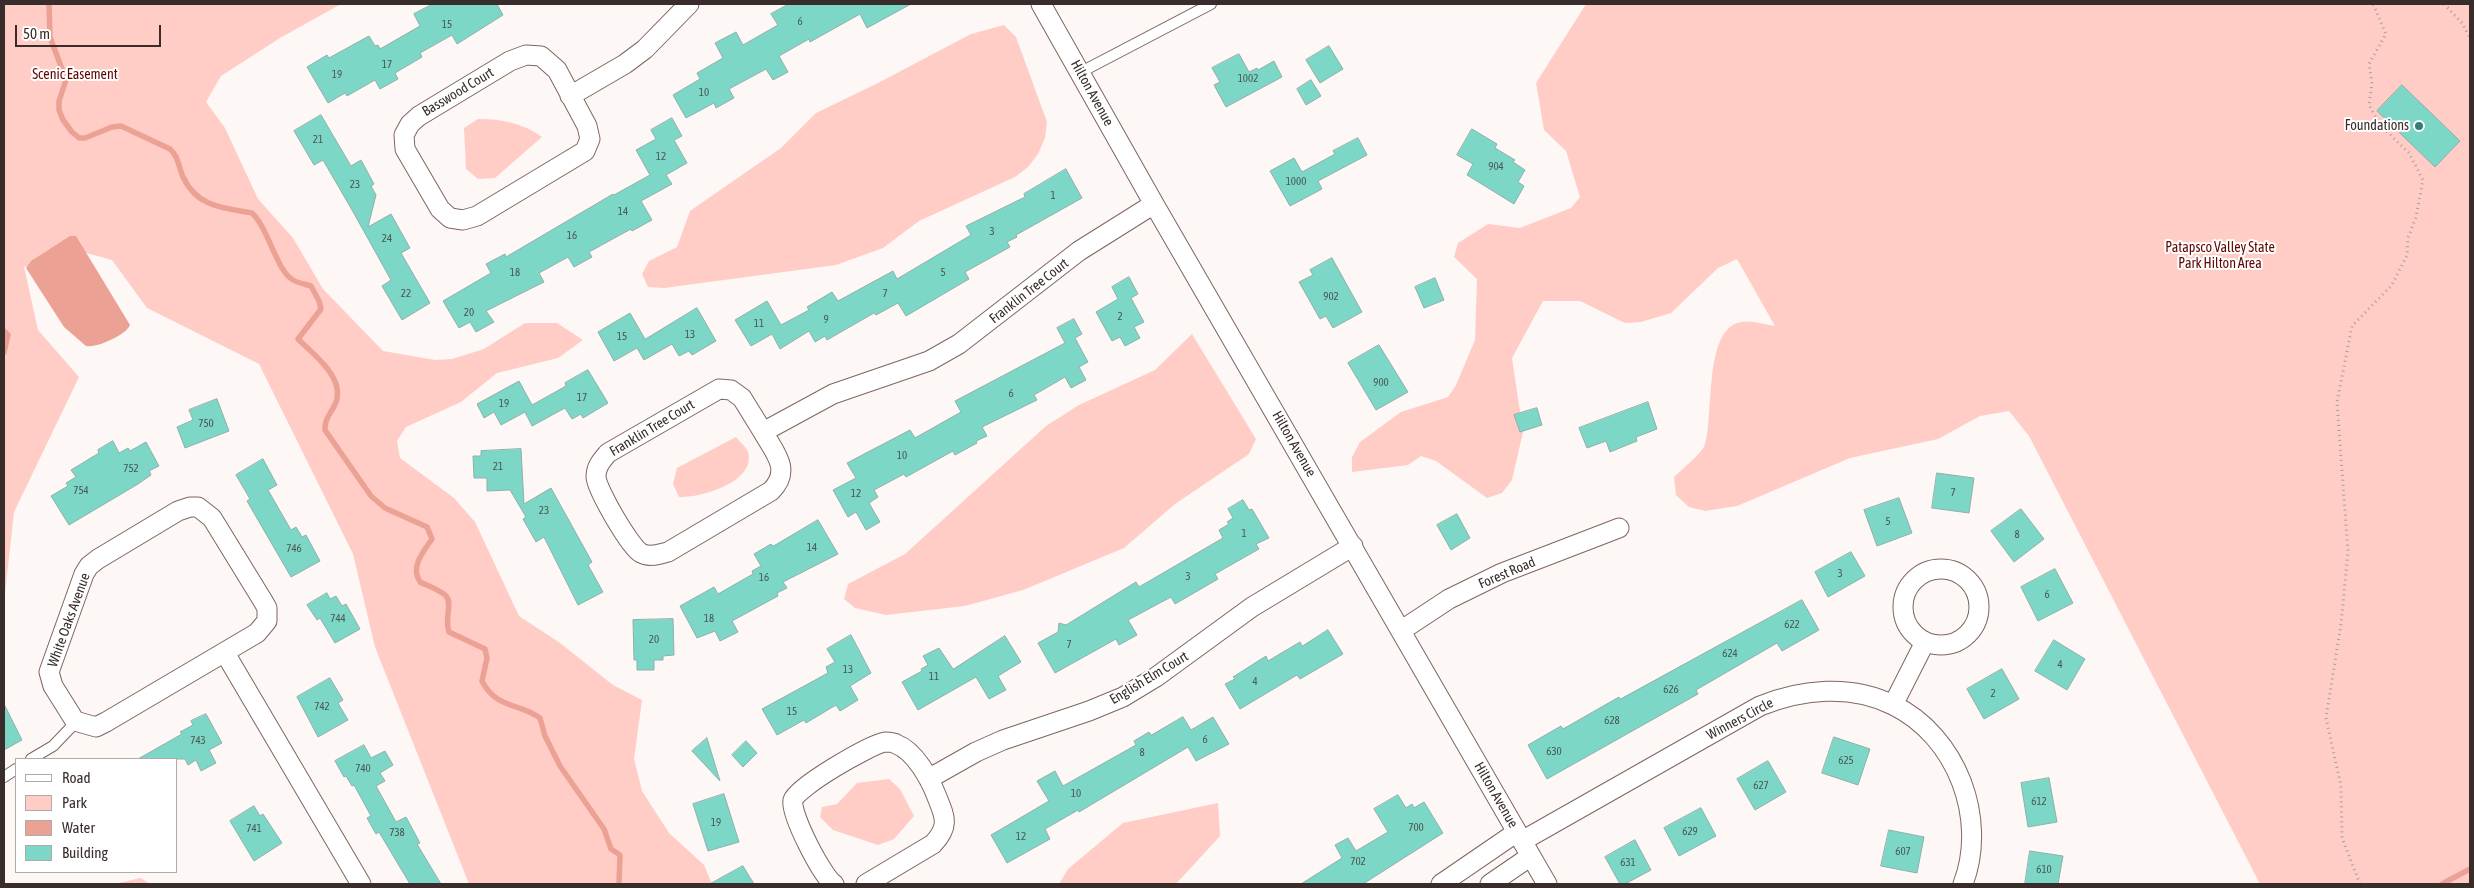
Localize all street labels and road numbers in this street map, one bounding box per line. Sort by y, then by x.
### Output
street label: Hilton Avenue [1067,57,1117,129]
street label: Basswood Court [419,64,497,120]
street label: Franklin Tree Court [986,255,1072,327]
street label: Franklin Tree Court [607,396,697,460]
street label: Hilton Avenue [1268,408,1320,480]
street label: Forest Road [1476,554,1538,592]
street label: White Oaks Avenue [44,571,94,669]
street label: English Elm Court [1107,648,1191,708]
street label: Winners Circle [1704,694,1776,744]
street label: Hilton Avenue [1470,759,1522,831]

